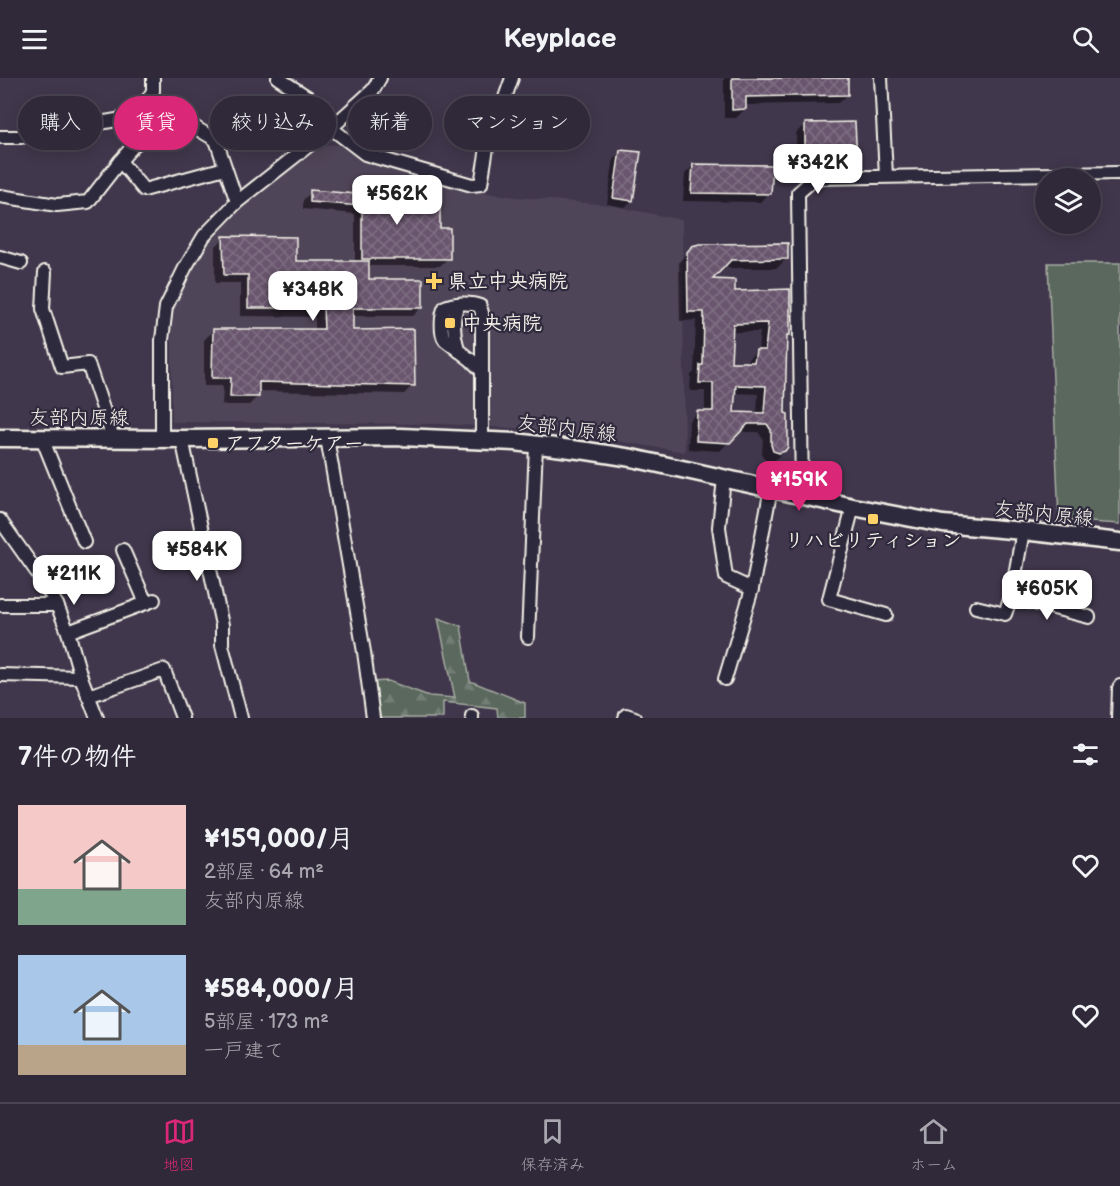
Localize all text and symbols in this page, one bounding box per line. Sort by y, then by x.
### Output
icon: menu [18,23,51,56]
text: Keyplace [503,23,617,55]
icon: search [1069,23,1102,56]
chip: 購入 [18,96,102,150]
chip: 賃貸 [114,96,198,150]
chip: 絞り込み [210,96,336,150]
chip: 新着 [348,96,432,150]
chip: マンション [444,96,590,150]
pin: ¥342K [776,144,860,195]
text: ¥342K [787,151,849,175]
map controls [1035,168,1101,234]
button: layers [1035,168,1101,234]
pin: ¥562K [355,175,439,226]
text: ¥562K [366,182,428,206]
place label: 県立中央病院 [448,270,568,294]
pin: ¥348K [271,271,355,322]
marker: 県立中央病院 [425,272,443,290]
text: ¥348K [282,278,344,302]
place label: 中央病院 [462,312,542,336]
marker: 中央病院 [443,316,457,330]
street label: 友部内原線 [29,406,129,430]
street label: 友部内原線 [516,411,618,447]
place label: アフターケアー [225,432,364,456]
marker: アフターケアー [206,436,220,450]
pin: ¥159K [757,461,841,512]
text: ¥159K [770,468,828,492]
street label: 友部内原線 [993,497,1095,531]
marker: リハビリティション [866,512,880,526]
place label: リハビリティション [784,529,962,553]
pin: ¥584K [155,531,239,582]
text: ¥584K [166,538,228,562]
pin: ¥211K [32,555,116,606]
text: ¥211K [47,562,101,586]
pin: ¥605K [1005,570,1089,621]
text: ¥605K [1016,577,1078,601]
icon: filters [1069,738,1102,771]
text: 7件の物件 [18,742,136,773]
text: ¥159,000/月 [204,824,354,855]
icon: home [66,829,138,901]
icon: heart [1069,849,1102,882]
text: 2部屋 · 64 m² [204,860,324,884]
text: 友部内原線 [204,889,304,913]
text: ¥584,000/月 [204,974,359,1005]
icon: home [66,979,138,1051]
icon: heart [1069,999,1102,1032]
text: 5部屋 · 173 m² [204,1010,329,1034]
text: 一戸建て [204,1039,284,1063]
tab: 地図 [163,1115,196,1175]
tab: 保存済み [521,1115,585,1175]
tab: ホーム [910,1115,957,1175]

